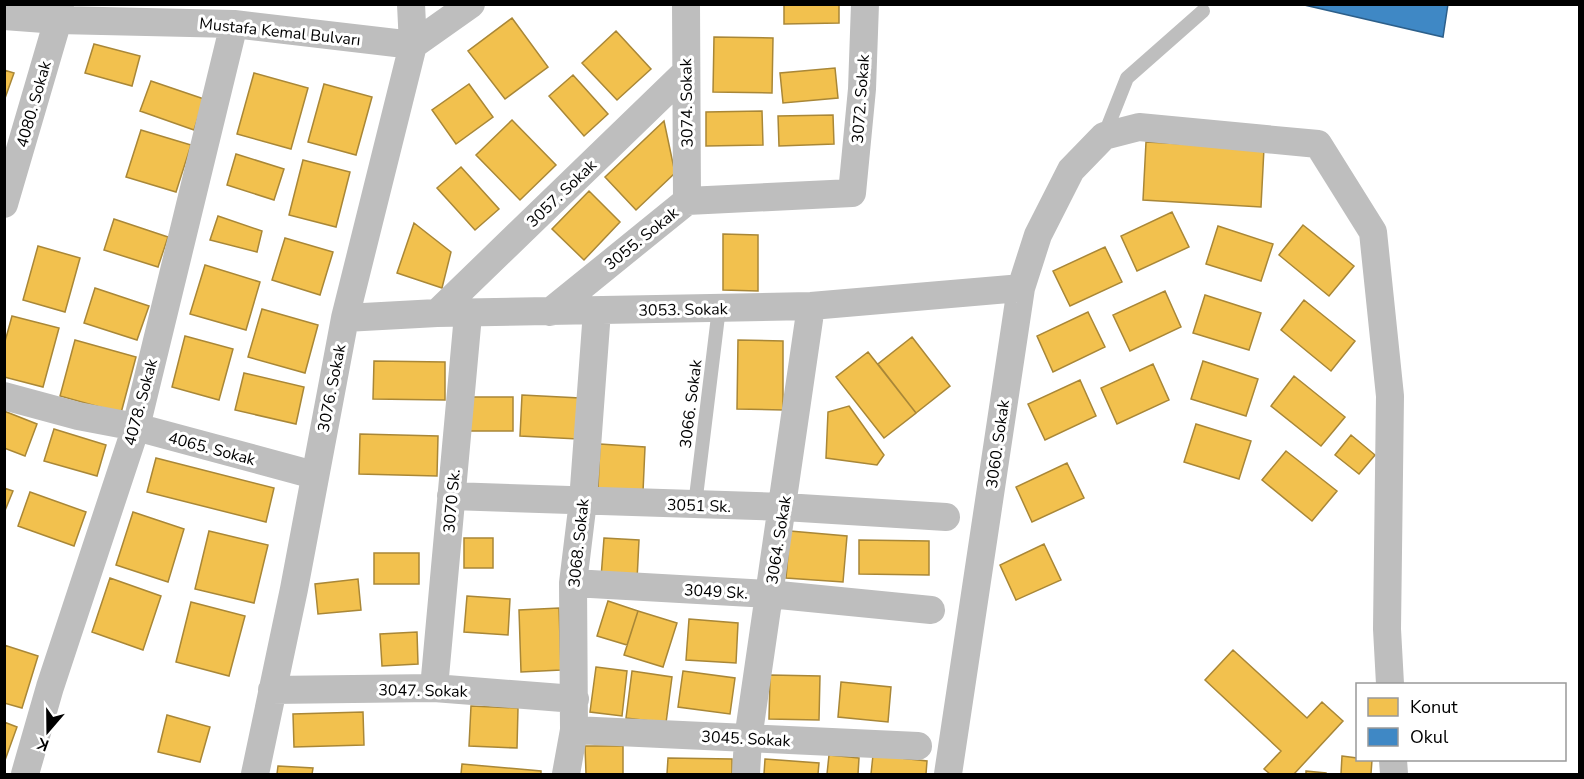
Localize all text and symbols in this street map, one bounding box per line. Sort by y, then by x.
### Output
street label: Mustafa Kemal Bulvarı [198,13,362,51]
street label: 3072. Sokak [847,53,875,144]
street label: 4080. Sokak [11,57,57,150]
street label: 3074. Sokak [675,57,699,148]
street label: 3057. Sokak [522,154,602,233]
street label: 3055. Sokak [600,202,684,275]
street label: 3053. Sokak [638,298,729,322]
street label: 3076. Sokak [313,341,351,434]
street label: 4078. Sokak [119,355,163,448]
street label: 3066. Sokak [675,357,707,450]
street label: 3060. Sokak [981,397,1015,490]
street label: 4065. Sokak [166,427,259,471]
street label: 3070 Sk. [438,468,466,534]
street label: 3064. Sokak [761,493,797,586]
street label: 3051 Sk. [667,494,731,518]
street label: 3068. Sokak [563,497,595,589]
street label: 3049 Sk. [683,579,749,605]
street label: 3047. Sokak [378,679,469,703]
legend [1356,683,1566,761]
text: Konut [1410,695,1458,719]
north arrow [18,701,78,761]
text: Okul [1410,725,1449,749]
street label: 3045. Sokak [701,726,792,752]
text: K [33,732,52,756]

